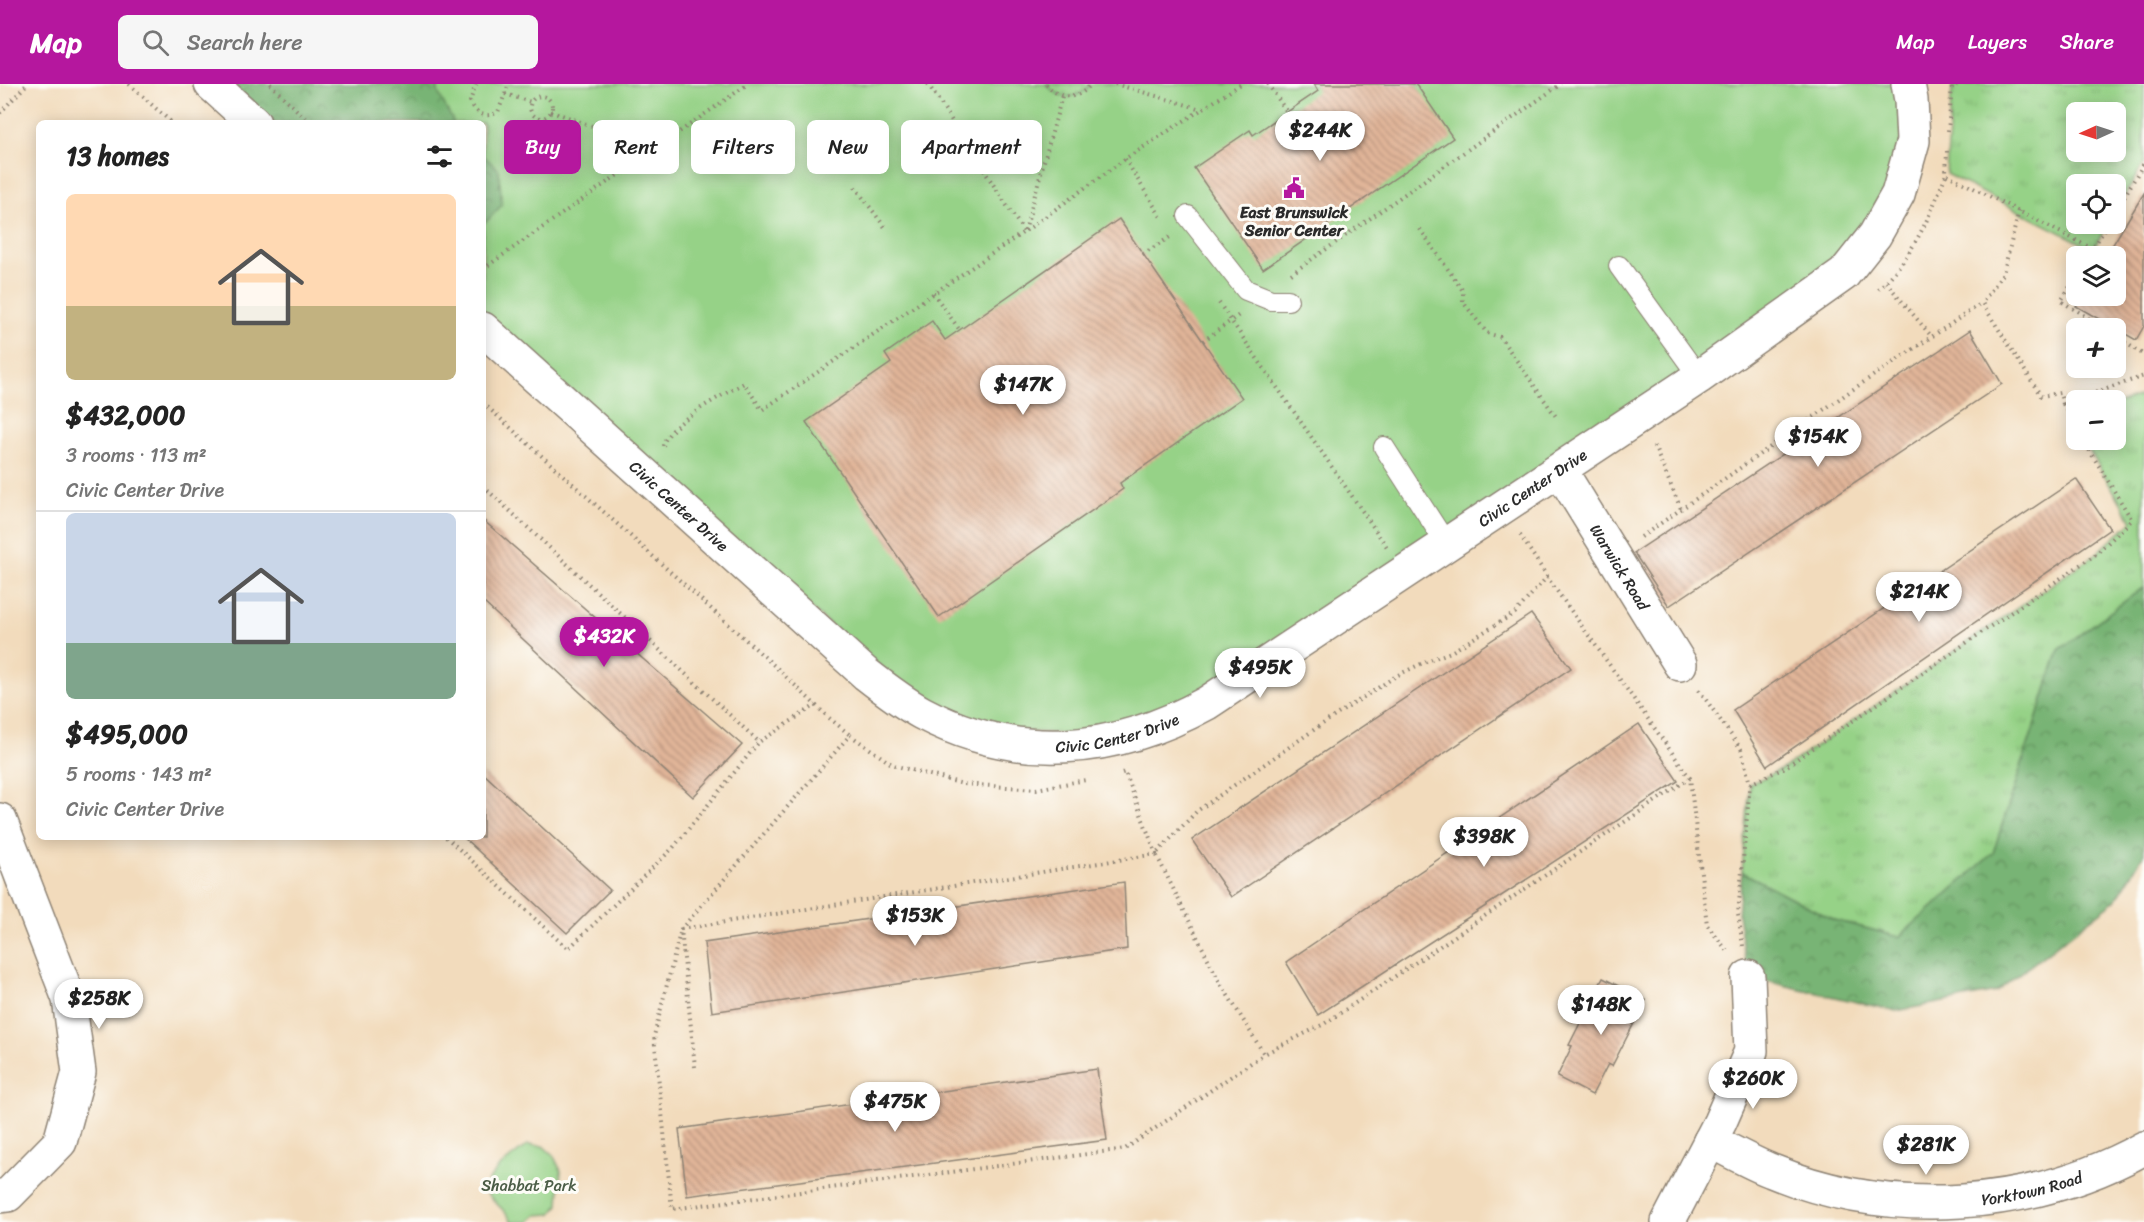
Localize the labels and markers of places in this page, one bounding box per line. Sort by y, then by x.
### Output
pin: $244K [1278,111,1362,162]
public building icon: East Brunswick Senior Center [1282,176,1306,200]
place label: East Brunswick Senior Center [1240,198,1349,245]
pin: $147K [981,365,1065,416]
pin: $154K [1776,417,1860,468]
pin: $214K [1877,572,1961,623]
pin: $432K [562,617,646,668]
pin: $495K [1218,648,1302,699]
pin: $398K [1442,817,1526,868]
pin: $153K [873,896,957,947]
pin: $258K [57,979,141,1030]
pin: $148K [1559,985,1643,1036]
pin: $260K [1711,1059,1795,1110]
pin: $475K [853,1082,937,1133]
pin: $281K [1884,1125,1968,1176]

